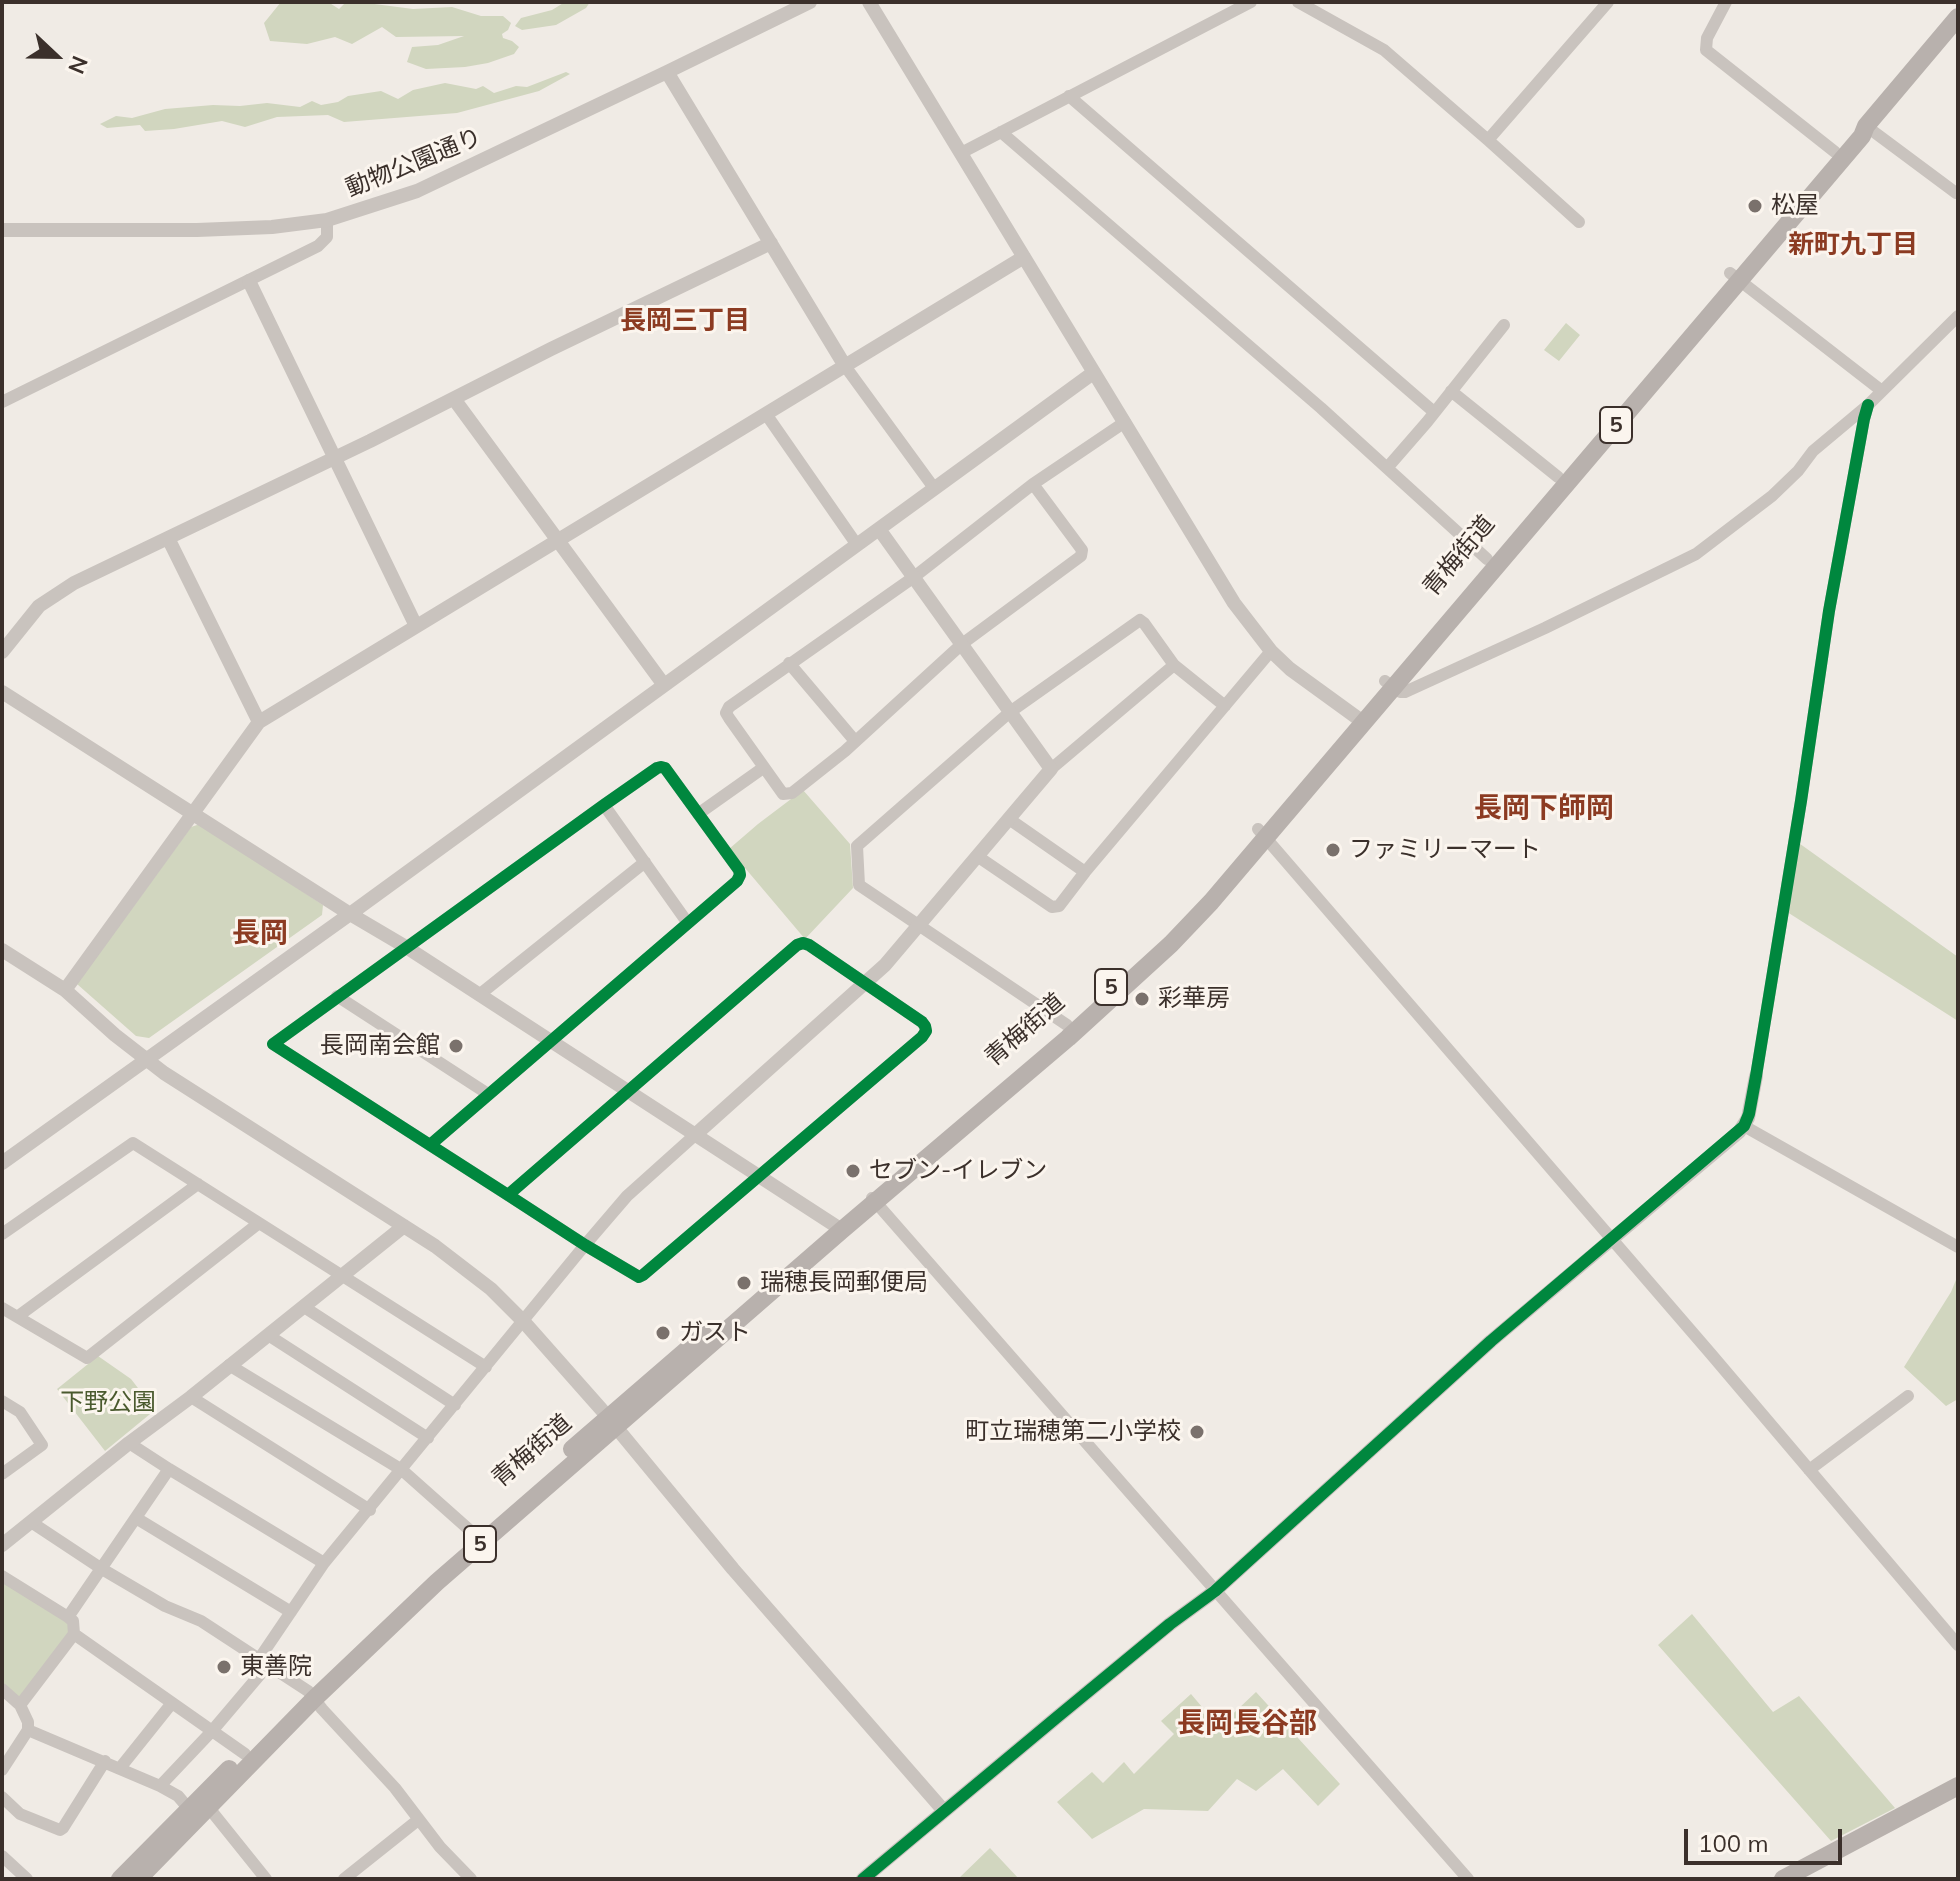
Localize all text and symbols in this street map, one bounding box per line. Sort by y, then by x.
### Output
north arrow [16,16,96,96]
text: N [62,52,94,78]
street label: 動物公園通り [342,123,486,203]
place label: 松屋 [1771,192,1819,220]
marker: 松屋 [1746,197,1764,215]
district label: 新町九丁目 [1788,229,1918,261]
district label: 長岡三丁目 [620,305,750,337]
road number: 5 [1600,407,1632,443]
street label: 青梅街道 [1417,510,1501,602]
district label: 長岡下師岡 [1474,792,1614,826]
place label: ファミリーマート [1349,836,1541,864]
marker: ファミリーマート [1324,841,1342,859]
district label: 長岡 [232,917,288,951]
road number: 5 [1095,969,1127,1005]
place label: 彩華房 [1158,985,1230,1013]
street label: 青梅街道 [979,988,1071,1072]
marker: 彩華房 [1133,990,1151,1008]
place label: 長岡南会館 [320,1032,440,1060]
marker: 長岡南会館 [447,1037,465,1055]
place label: セブン-イレブン [869,1157,1047,1185]
marker: セブン-イレブン [844,1162,862,1180]
place label: 瑞穂長岡郵便局 [760,1269,928,1297]
marker: 瑞穂長岡郵便局 [735,1274,753,1292]
place label: ガスト [679,1319,751,1347]
marker: ガスト [654,1324,672,1342]
park label: 下野公園 [60,1389,156,1417]
street label: 青梅街道 [486,1409,578,1493]
place label: 町立瑞穂第二小学校 [965,1418,1181,1446]
marker: 町立瑞穂第二小学校 [1188,1423,1206,1441]
road number: 5 [464,1526,496,1562]
place label: 東善院 [240,1653,312,1681]
marker: 東善院 [215,1658,233,1676]
district label: 長岡長谷部 [1177,1707,1317,1741]
scale bar [1688,1813,1846,1863]
text: 100 m [1698,1828,1769,1858]

